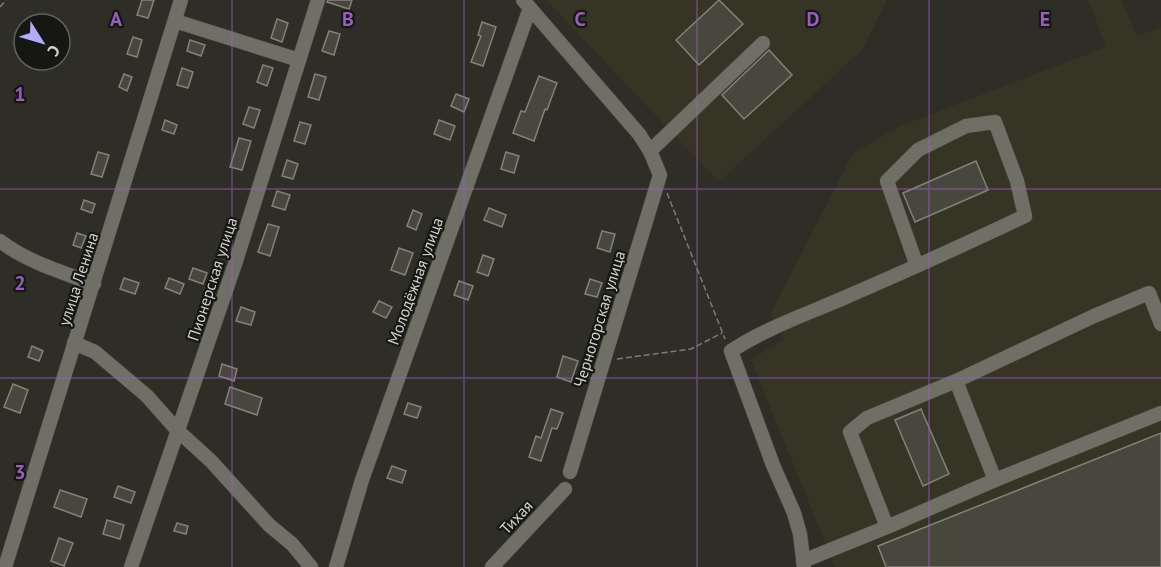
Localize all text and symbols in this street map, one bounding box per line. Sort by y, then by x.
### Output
text: A [110,6,123,32]
text: B [342,6,354,32]
text: C [574,6,586,32]
text: D [807,6,820,32]
text: E [1040,6,1050,32]
north arrow [12,12,72,72]
text: С [43,41,65,61]
text: 1 [14,81,26,107]
street label: Пионерская улица [183,215,241,343]
street label: Молодёжная улица [383,215,447,347]
street label: улица Ленина [54,230,102,328]
street label: Черногорская улица [569,248,629,390]
text: 2 [14,270,26,296]
text: 3 [14,459,26,485]
street label: Тихая [495,496,537,538]

